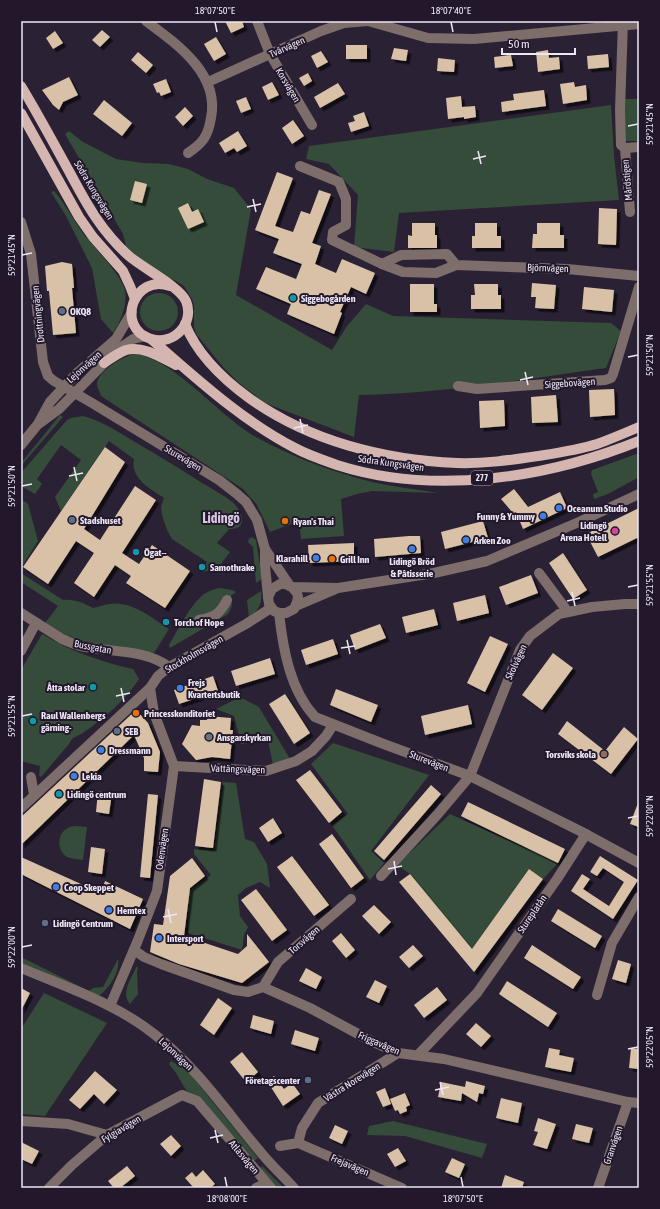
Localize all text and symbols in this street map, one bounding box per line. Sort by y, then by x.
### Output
text: 18°07'50"E [195,5,236,16]
text: 18°07'40"E [431,5,472,16]
scale bar [502,30,575,56]
street label: Tvärvägen [268,34,307,60]
text: 50 m [508,37,530,51]
street label: Korsvägen [273,66,303,104]
text: 59°21'45"N [644,103,655,145]
street label: Södra Kungsvägen [72,158,116,222]
street label: Mårdstigen [620,159,634,201]
text: 59°21'45"N [6,234,17,276]
street label: Björnvägen [527,262,569,274]
street label: Drottningvägen [30,285,46,343]
marker: Siggebogården [288,293,298,303]
place label: Siggebogården [301,293,356,304]
marker: OKQ8 [57,306,67,316]
place label: OKQ8 [70,306,91,317]
text: 59°21'50"N [644,334,655,376]
street label: Lejonvägen [65,349,104,385]
street label: Siggebovägen [544,376,596,390]
street label: Sturevägen [162,443,204,473]
street label: Södra Kungsvägen [357,453,425,473]
text: 59°21'50"N [6,465,17,507]
road number: 277 [471,471,493,485]
marker: Oceanum Studio [554,503,564,513]
place label: Oceanum Studio [567,503,628,514]
district label: Lidingö [202,510,240,526]
place label: Funny & Yummy [477,511,536,522]
marker: Funny & Yummy [538,511,548,521]
marker: Stadshuset [67,515,77,525]
place label: Stadshuset [80,515,121,526]
marker: Ryan's Thai [280,516,290,526]
place label: Ryan's Thai [293,516,334,527]
place label: Lidingö Arena Hotell [560,520,607,543]
marker: Lidingö Arena Hotell [610,526,620,536]
marker: Arken Zoo [461,535,471,545]
place label: Arken Zoo [473,535,511,546]
marker: Lidingö Bröd & Pâtisserie [407,544,417,554]
marker: Ögat-- [131,547,141,557]
place label: Ögat-- [144,547,167,558]
place label: Klarahill [276,553,308,564]
marker: Klarahill [311,553,321,563]
marker: Grill Inn [327,554,337,564]
place label: Grill Inn [340,554,370,565]
place label: Lidingö Bröd & Pâtisserie [389,556,435,579]
marker: Samothrake [197,562,207,572]
place label: Samothrake [210,562,255,573]
text: 59°21'55"N [644,564,655,606]
marker: Torch of Hope [161,617,171,627]
place label: Torch of Hope [174,617,224,628]
street label: Stockholmsvägen [163,633,225,675]
street label: Bussgatan [73,638,113,656]
street label: Skolvägen [503,642,529,681]
place label: Frejs Kvartertsbutik [188,677,240,700]
place label: Åtta stolar [46,682,86,693]
marker: Åtta stolar [88,682,98,692]
marker: Frejs Kvartertsbutik [175,683,185,693]
text: 59°21'55"N [6,695,17,737]
marker: Princesskonditoriet [131,708,141,718]
place label: Princesskonditoriet [144,708,215,719]
place label: Raul Wallenbergs gärning- [41,710,106,733]
marker: Raul Wallenbergs gärning- [28,716,38,726]
marker: SEB [112,726,122,736]
place label: SEB [125,726,138,737]
marker: Ansgarskyrkan [204,732,214,742]
place label: Ansgarskyrkan [216,732,271,743]
marker: Dressmann [96,745,106,755]
place label: Dressmann [109,745,151,756]
street label: Sturevägen [408,748,450,774]
place label: Torsviks skola [546,749,596,760]
marker: Torsviks skola [599,749,609,759]
street label: Vattängsvägen [211,763,266,775]
marker: Lekia [69,771,79,781]
place label: Lekia [82,771,102,782]
marker: Lidingö centrum [54,789,64,799]
place label: Lidingö centrum [67,789,126,800]
text: 59°22'00"N [644,795,655,837]
street label: Odenvägen [154,827,170,871]
marker: Coop Skeppet [51,882,61,892]
place label: Coop Skeppet [64,882,114,893]
street label: Stureplatån [515,893,549,935]
marker: Hemtex [104,905,114,915]
place label: Hemtex [117,905,146,916]
marker: Lidingö Centrum [40,918,50,928]
place label: Lidingö Centrum [53,918,113,929]
street label: Torsvägen [286,924,322,956]
text: 59°22'00"N [6,926,17,968]
marker: Intersport [154,933,164,943]
place label: Intersport [167,933,203,944]
text: 59°22'05"N [644,1026,655,1068]
street label: Friggavägen [357,1029,402,1057]
street label: Lejonvägen [157,1036,195,1073]
street label: Västra Norevägen [322,1060,382,1104]
place label: Företagscenter [245,1075,301,1086]
marker: Företagscenter [303,1075,313,1085]
street label: Fylgiavägen [99,1113,143,1145]
street label: Granvägen [601,1124,625,1166]
street label: Atlasvägen [227,1138,261,1176]
street label: Frejavägen [329,1152,371,1178]
text: 18°08'00"E [207,1193,248,1204]
text: 18°07'50"E [443,1193,484,1204]

